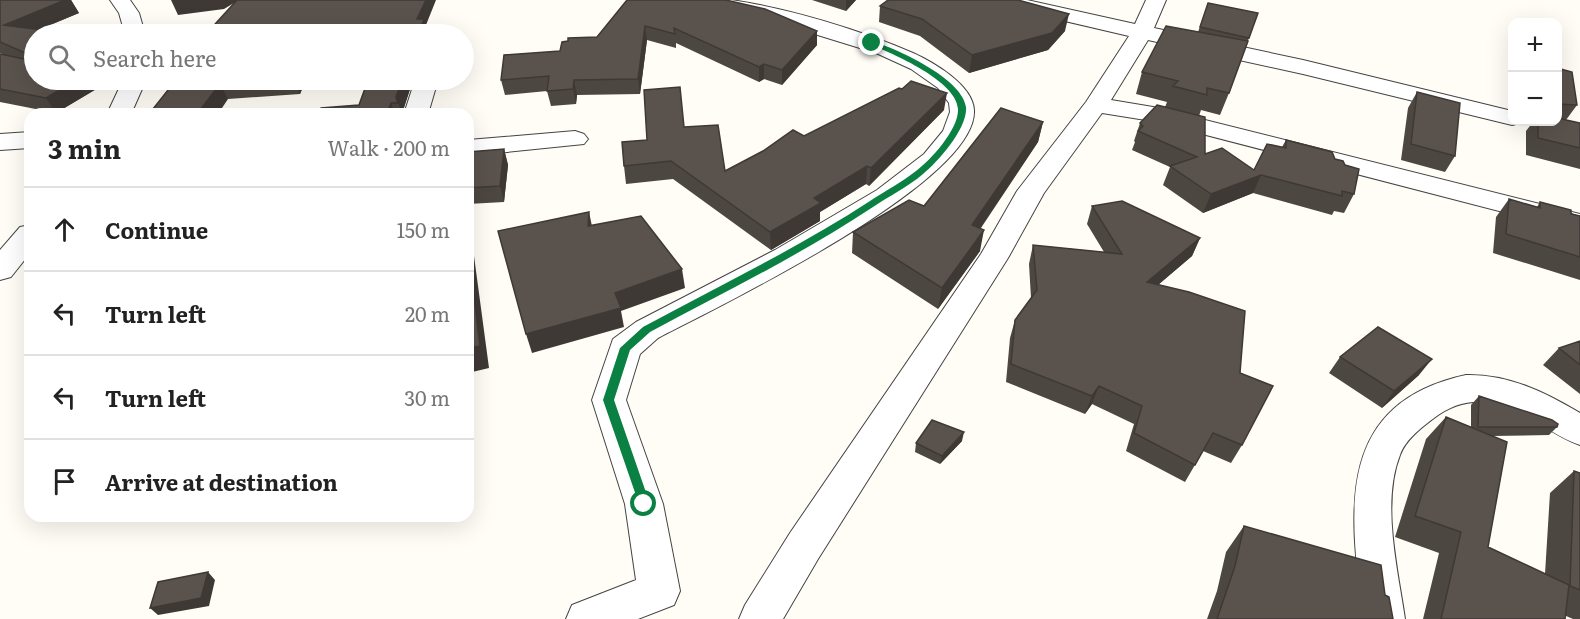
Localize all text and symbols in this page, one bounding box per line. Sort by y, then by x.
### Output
map controls [1508,18,1562,126]
button: + [1508,18,1562,72]
search box [24,24,474,90]
route end [858,29,884,55]
icon: search [45,41,78,74]
text: Search here [93,41,216,74]
button: − [1508,72,1562,126]
text: 3 min [48,128,121,167]
text: Walk · 200 m [327,132,450,162]
icon: ahead [48,213,81,246]
text: Continue [105,213,208,246]
text: 150 m [397,214,450,244]
icon: left [48,297,81,330]
text: Turn left [105,297,206,330]
text: 20 m [405,298,450,328]
icon: left [48,381,81,414]
text: Turn left [105,381,206,414]
text: 30 m [404,382,450,412]
icon: arrive [48,465,81,498]
text: Arrive at destination [105,465,338,498]
route start [630,490,656,516]

